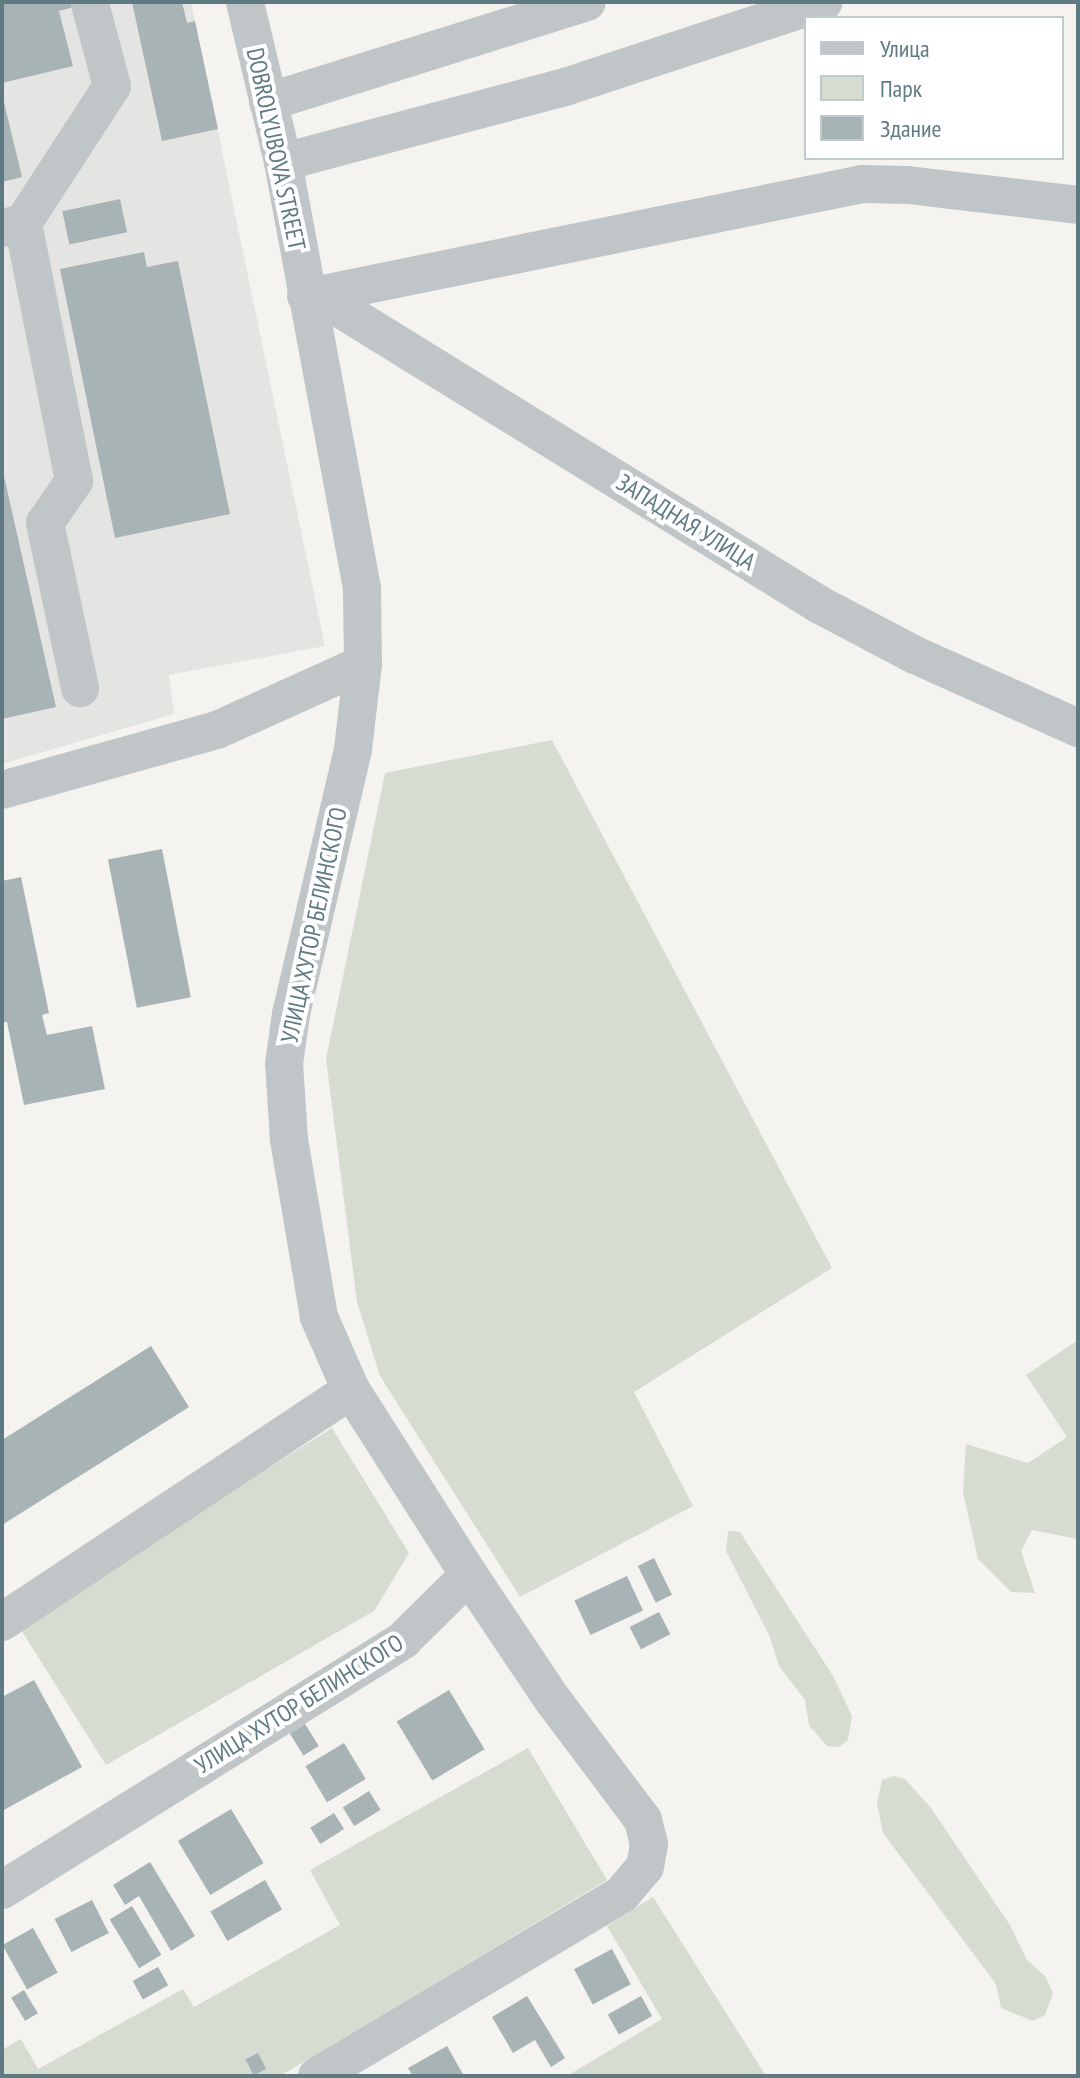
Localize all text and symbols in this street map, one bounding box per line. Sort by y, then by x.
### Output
legend [804,16,1064,160]
text: Улица [880,33,930,64]
street label: DOBROLYUBOVA STREET [240,45,312,253]
text: Парк [880,73,922,104]
text: Здание [880,113,941,144]
street label: ЗАПАДНАЯ УЛИЦА [611,468,761,576]
street label: УЛИЦА ХУТОР БЕЛИНСКОГО [275,804,353,1046]
street label: УЛИЦА ХУТОР БЕЛИНСКОГО [189,1628,409,1780]

